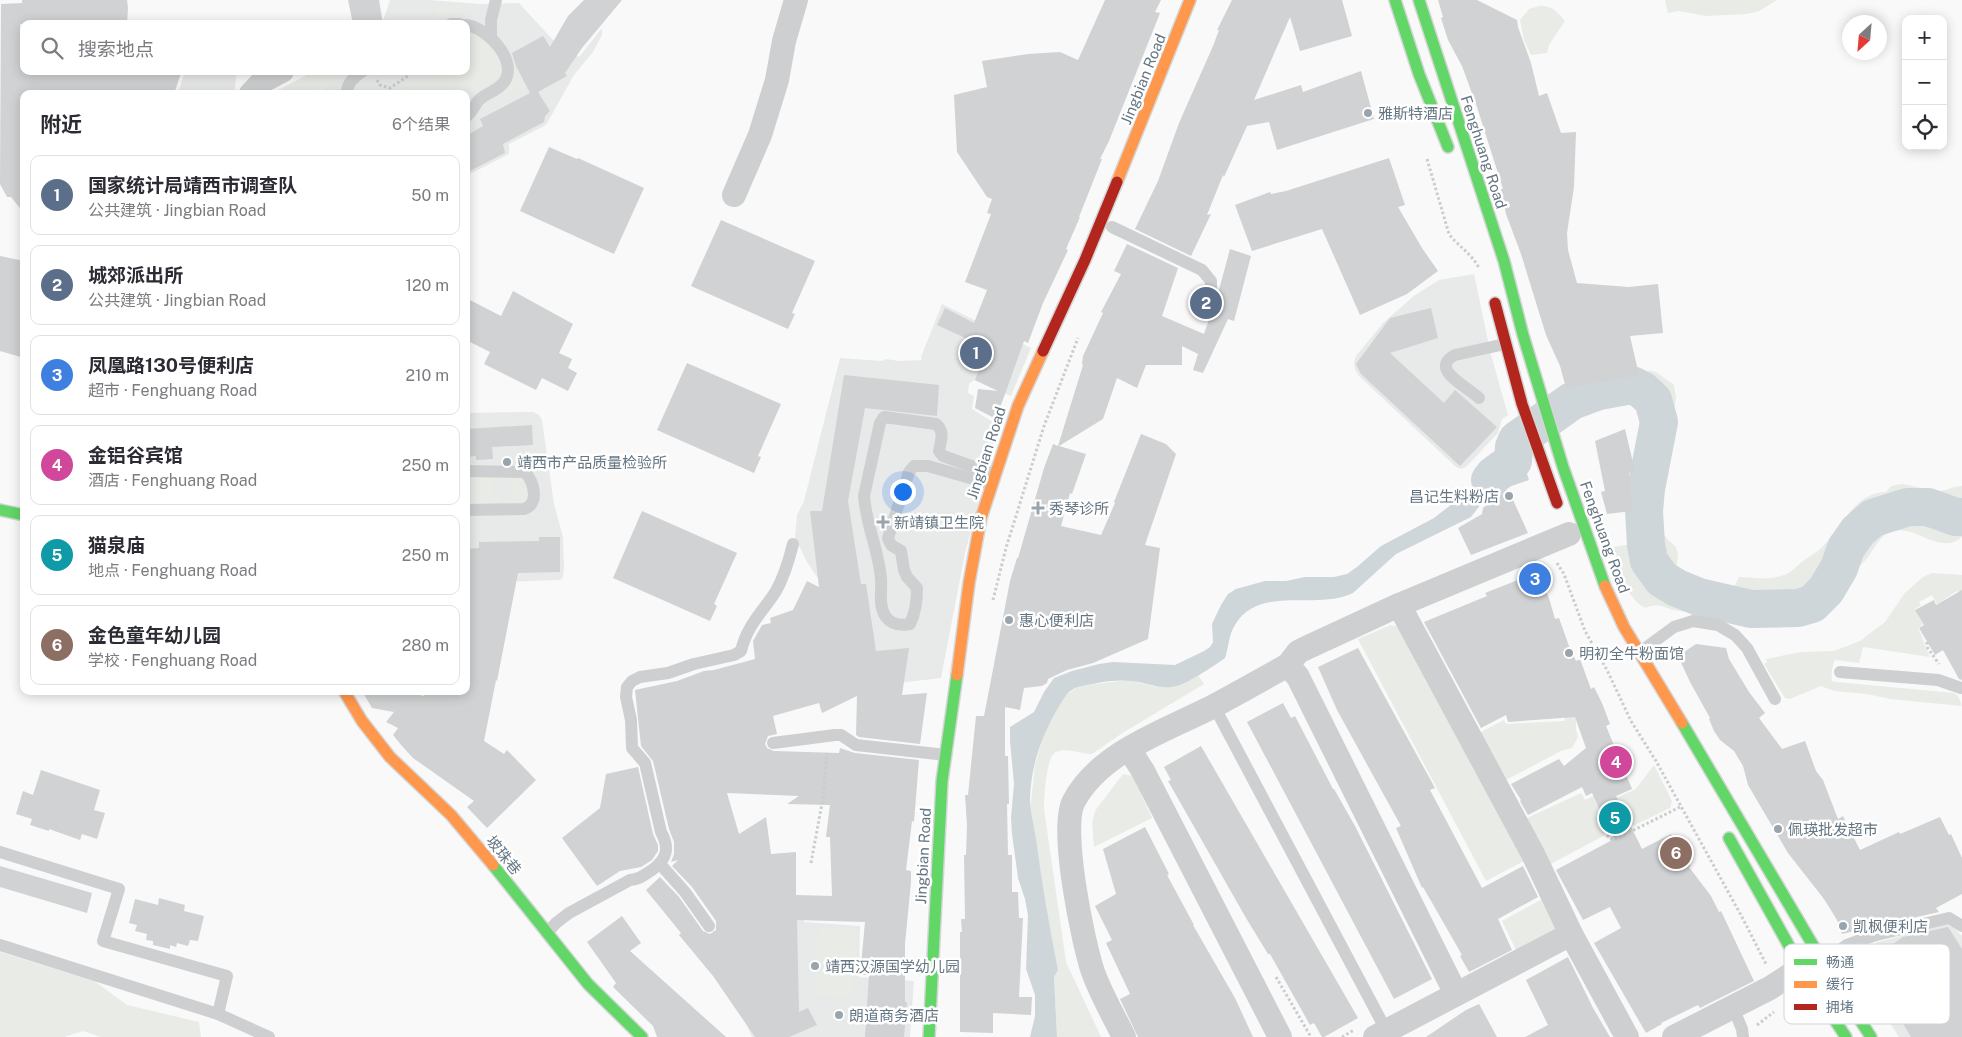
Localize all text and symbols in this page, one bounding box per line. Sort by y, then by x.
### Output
north arrow [1842,15,1887,60]
map controls [1902,15,1947,150]
button: + [1902,15,1947,60]
search box [20,20,470,75]
street label: Jingbian Road [1117,31,1169,127]
icon: search [38,34,66,62]
text: 搜索地点 [78,38,154,60]
button: − [1902,60,1947,105]
street label: Fenghuang Road [1458,93,1510,211]
place label: 雅斯特酒店 [1378,105,1453,122]
button: locate [1902,105,1947,150]
marker: 雅斯特酒店 [1362,107,1374,119]
text: 附近 [40,112,82,137]
text: 6个结果 [392,115,450,134]
text: 国家统计局靖西市调查队 [88,174,297,196]
text: 1 [54,186,60,205]
text: 50 m [411,186,449,205]
text: 公共建筑 · Jingbian Road [88,201,266,220]
text: 城郊派出所 [88,264,183,286]
text: 2 [52,276,62,295]
text: 120 m [405,276,449,295]
pin: 2 [1190,284,1222,322]
text: 公共建筑 · Jingbian Road [88,291,266,310]
pin: 1 [960,334,992,372]
text: 凤凰路130号便利店 [88,354,254,376]
text: 3 [52,366,62,385]
text: 210 m [405,366,449,385]
text: 超市 · Fenghuang Road [88,381,257,400]
street label: Jingbian Road [963,405,1009,501]
text: 金铝谷宾馆 [88,444,183,466]
place label: 靖西市产品质量检验所 [517,454,667,471]
text: 4 [52,456,62,475]
text: 250 m [402,456,449,475]
marker: 靖西市产品质量检验所 [501,456,513,468]
text: 酒店 · Fenghuang Road [88,471,257,490]
your location [890,479,916,505]
street label: Fenghuang Road [1577,479,1633,595]
place label: 昌记生料粉店 [1409,488,1499,505]
marker: 昌记生料粉店 [1503,490,1515,502]
place label: 秀琴诊所 [1049,500,1109,517]
marker: 秀琴诊所 [1031,501,1045,515]
place label: 新靖镇卫生院 [894,514,984,531]
marker: 新靖镇卫生院 [876,515,890,529]
text: 猫泉庙 [88,534,145,556]
text: 5 [52,546,62,565]
text: 250 m [402,546,449,565]
pin: 3 [1519,560,1551,598]
text: 地点 · Fenghuang Road [88,561,257,580]
place label: 惠心便利店 [1019,612,1094,629]
marker: 惠心便利店 [1003,614,1015,626]
text: 金色童年幼儿园 [88,624,221,646]
text: 6 [52,636,62,655]
text: 280 m [402,636,449,655]
place label: 明初全牛粉面馆 [1579,645,1684,662]
marker: 明初全牛粉面馆 [1563,647,1575,659]
text: 学校 · Fenghuang Road [88,651,257,670]
pin: 4 [1600,743,1632,781]
pin: 5 [1599,799,1631,837]
street label: Jingbian Road [912,807,934,905]
place label: 佩瑛批发超市 [1788,821,1878,838]
marker: 佩瑛批发超市 [1772,823,1784,835]
street label: 坡珠巷 [483,832,525,878]
pin: 6 [1660,834,1692,872]
place label: 凯枫便利店 [1853,918,1928,935]
marker: 凯枫便利店 [1837,920,1849,932]
legend [1784,944,1950,1024]
text: 畅通 [1826,954,1854,970]
place label: 靖西汉源国学幼儿园 [825,958,960,975]
marker: 靖西汉源国学幼儿园 [809,960,821,972]
text: 缓行 [1826,976,1854,992]
text: 拥堵 [1826,999,1854,1015]
place label: 朗道商务酒店 [849,1007,939,1024]
marker: 朗道商务酒店 [833,1009,845,1021]

